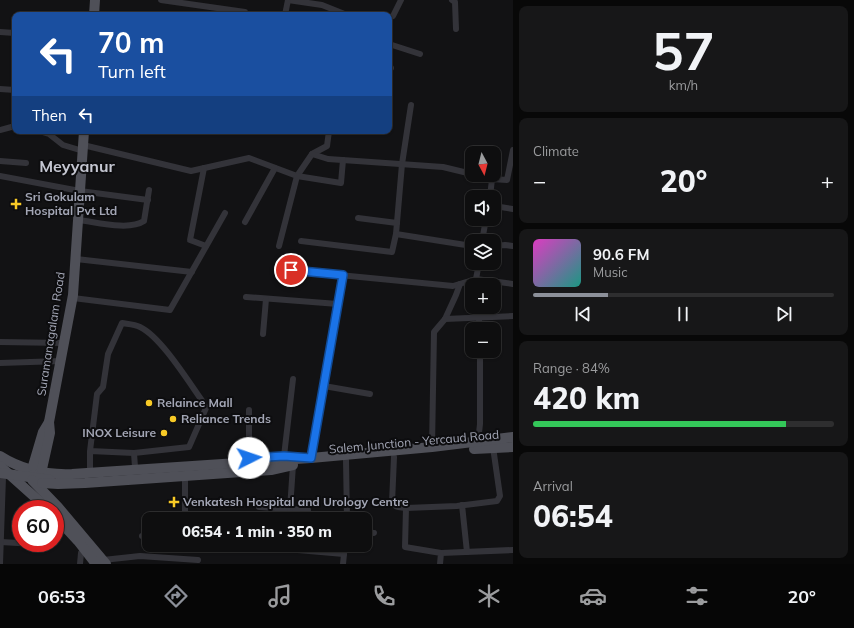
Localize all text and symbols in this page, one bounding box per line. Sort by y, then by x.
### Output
text: 57 [652,18,715,83]
text: 70 m [98,25,164,60]
icon: left [32,28,84,80]
text: Turn left [98,60,166,83]
text: km/h [669,77,698,93]
icon: left [75,104,97,126]
text: Then [32,106,67,125]
text: Climate [533,143,579,159]
north arrow [465,146,501,182]
map controls [465,146,501,358]
district label: Meyyanur [39,156,115,176]
text: 20° [660,162,707,200]
text: − [533,167,546,195]
text: + [821,167,834,195]
place label: Sri Gokulam Hospital Pvt Ltd [25,189,117,218]
button: sound [465,190,501,226]
marker: Sri Gokulam Hospital Pvt Ltd [10,198,22,210]
button: layers [465,234,501,270]
text: 90.6 FM [593,245,649,264]
pin [274,253,308,287]
icon: arrive [280,259,302,281]
text: Music [593,264,628,280]
street label: Suramanagalam Road [33,271,68,397]
button: + [465,278,501,314]
icon: previous [572,303,594,325]
icon: pause [672,303,694,325]
icon: next [773,303,795,325]
button: − [465,322,501,358]
text: Range · 84% [533,360,610,376]
text: 420 km [533,379,640,417]
place label: Relaince Mall [157,395,233,410]
marker: Relaince Mall [144,398,154,408]
place label: Reliance Trends [181,411,271,426]
marker: Reliance Trends [168,414,178,424]
place label: INOX Leisure [82,425,156,440]
street label: Salem Junction - Yercaud Road [328,427,500,456]
marker: INOX Leisure [159,428,169,438]
position arrow [228,437,270,479]
text: Arrival [533,478,573,494]
place label: Venkatesh Hospital and Urology Centre [182,494,409,509]
marker: Venkatesh Hospital and Urology Centre [168,496,180,508]
text: 06:54 [533,497,613,535]
speed limit sign: 60 [12,500,64,552]
text: 06:54 · 1 min · 350 m [182,522,332,541]
icon: directions [162,582,190,610]
icon: music [266,582,294,610]
icon: phone [370,582,398,610]
icon: climate [475,582,503,610]
icon: car [579,582,607,610]
icon: filters [683,582,711,610]
text: 06:53 [38,585,86,608]
text: 20° [787,585,816,608]

